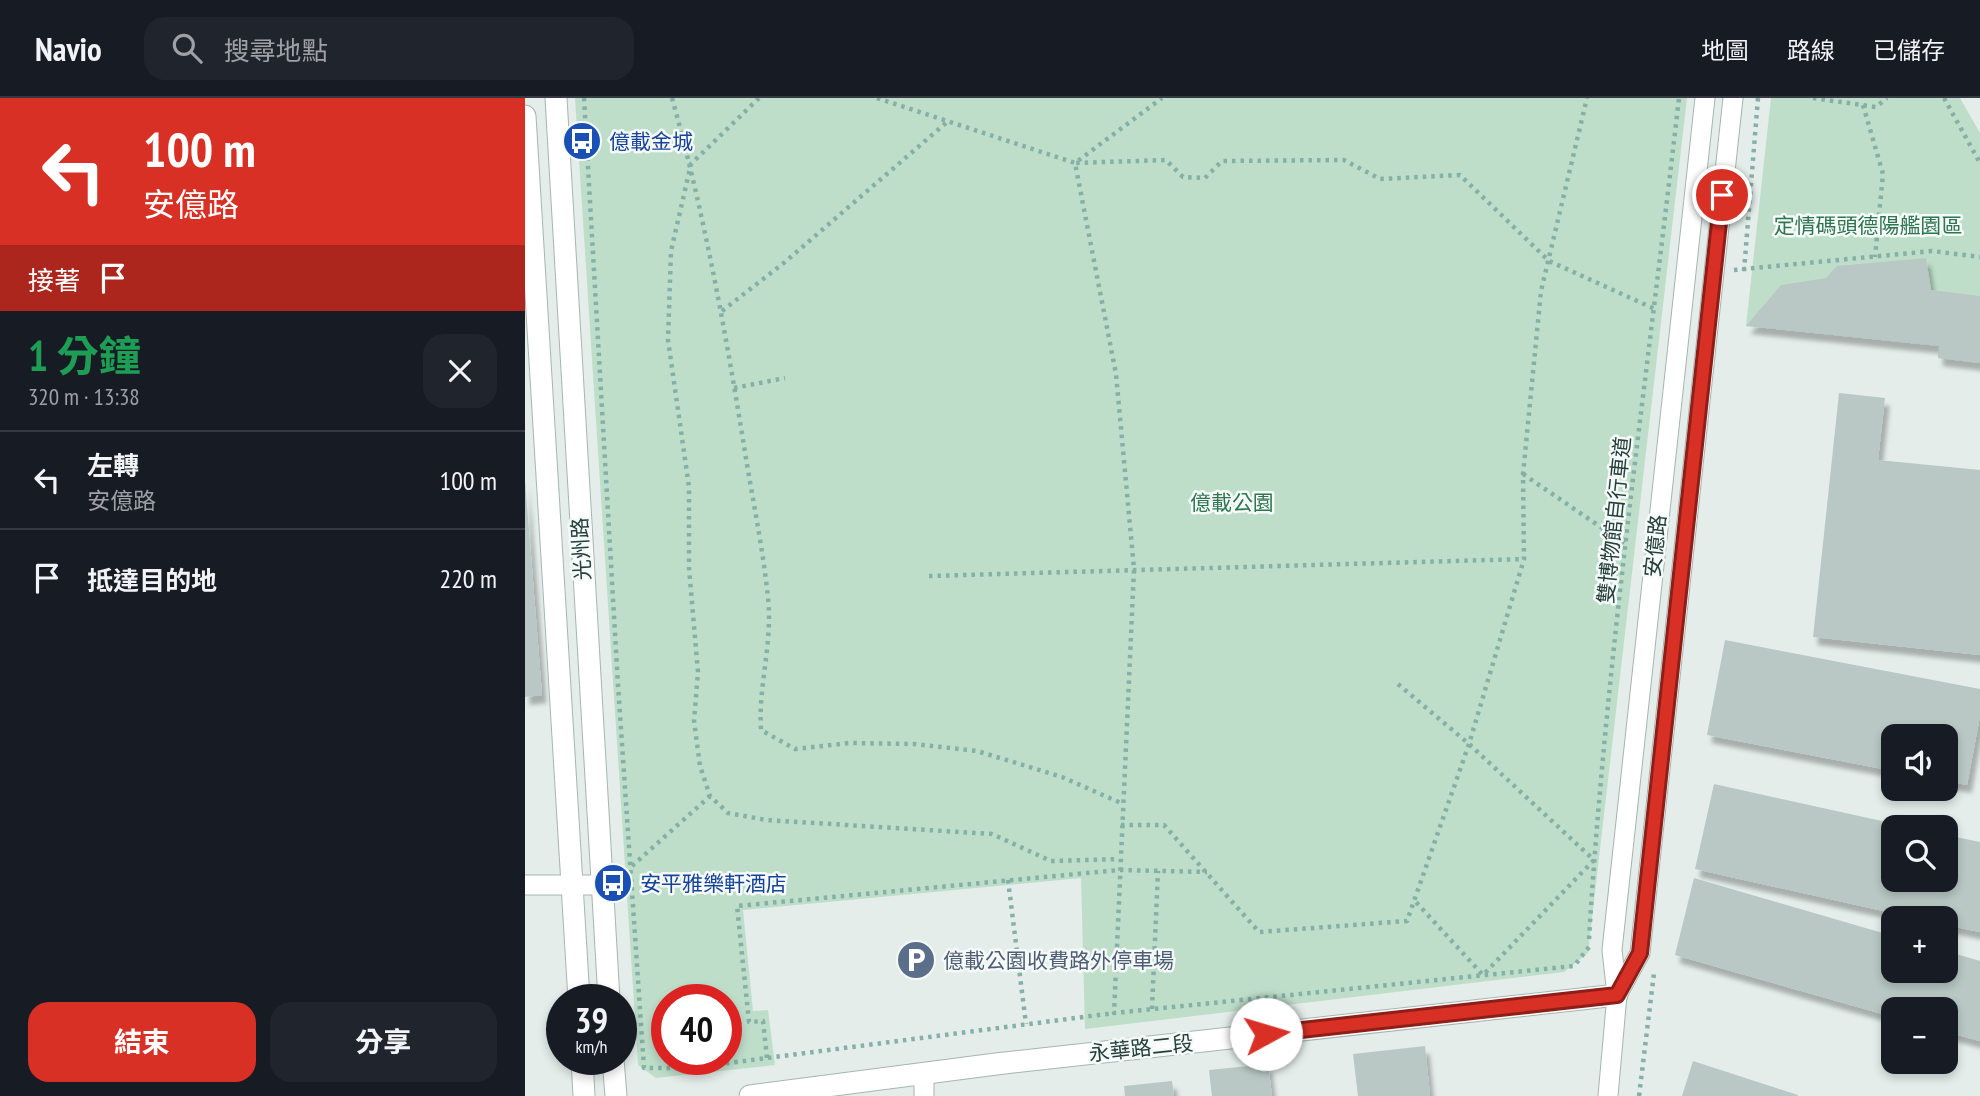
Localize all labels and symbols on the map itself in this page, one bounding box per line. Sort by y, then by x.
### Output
bus stop icon: 億載金城 [561,120,603,162]
place label: 億載金城 [609,128,693,155]
pin [1692,165,1752,225]
park label: 定情碼頭德陽艦園區 [1774,212,1963,239]
street label: 雙博物館自行車道 [1592,435,1636,605]
park label: 億載公園 [1190,489,1274,516]
street label: 安億路 [1638,513,1672,579]
street label: 光州路 [566,517,596,581]
bus stop icon: 安平雅樂軒酒店 [592,862,634,904]
place label: 安平雅樂軒酒店 [640,870,787,897]
parking icon: 億載公園收費路外停車場 [895,939,937,981]
place label: 億載公園收費路外停車場 [943,947,1174,974]
speed limit sign: 40 [651,984,742,1075]
position arrow [1229,997,1303,1071]
street label: 永華路二段 [1087,1029,1195,1067]

